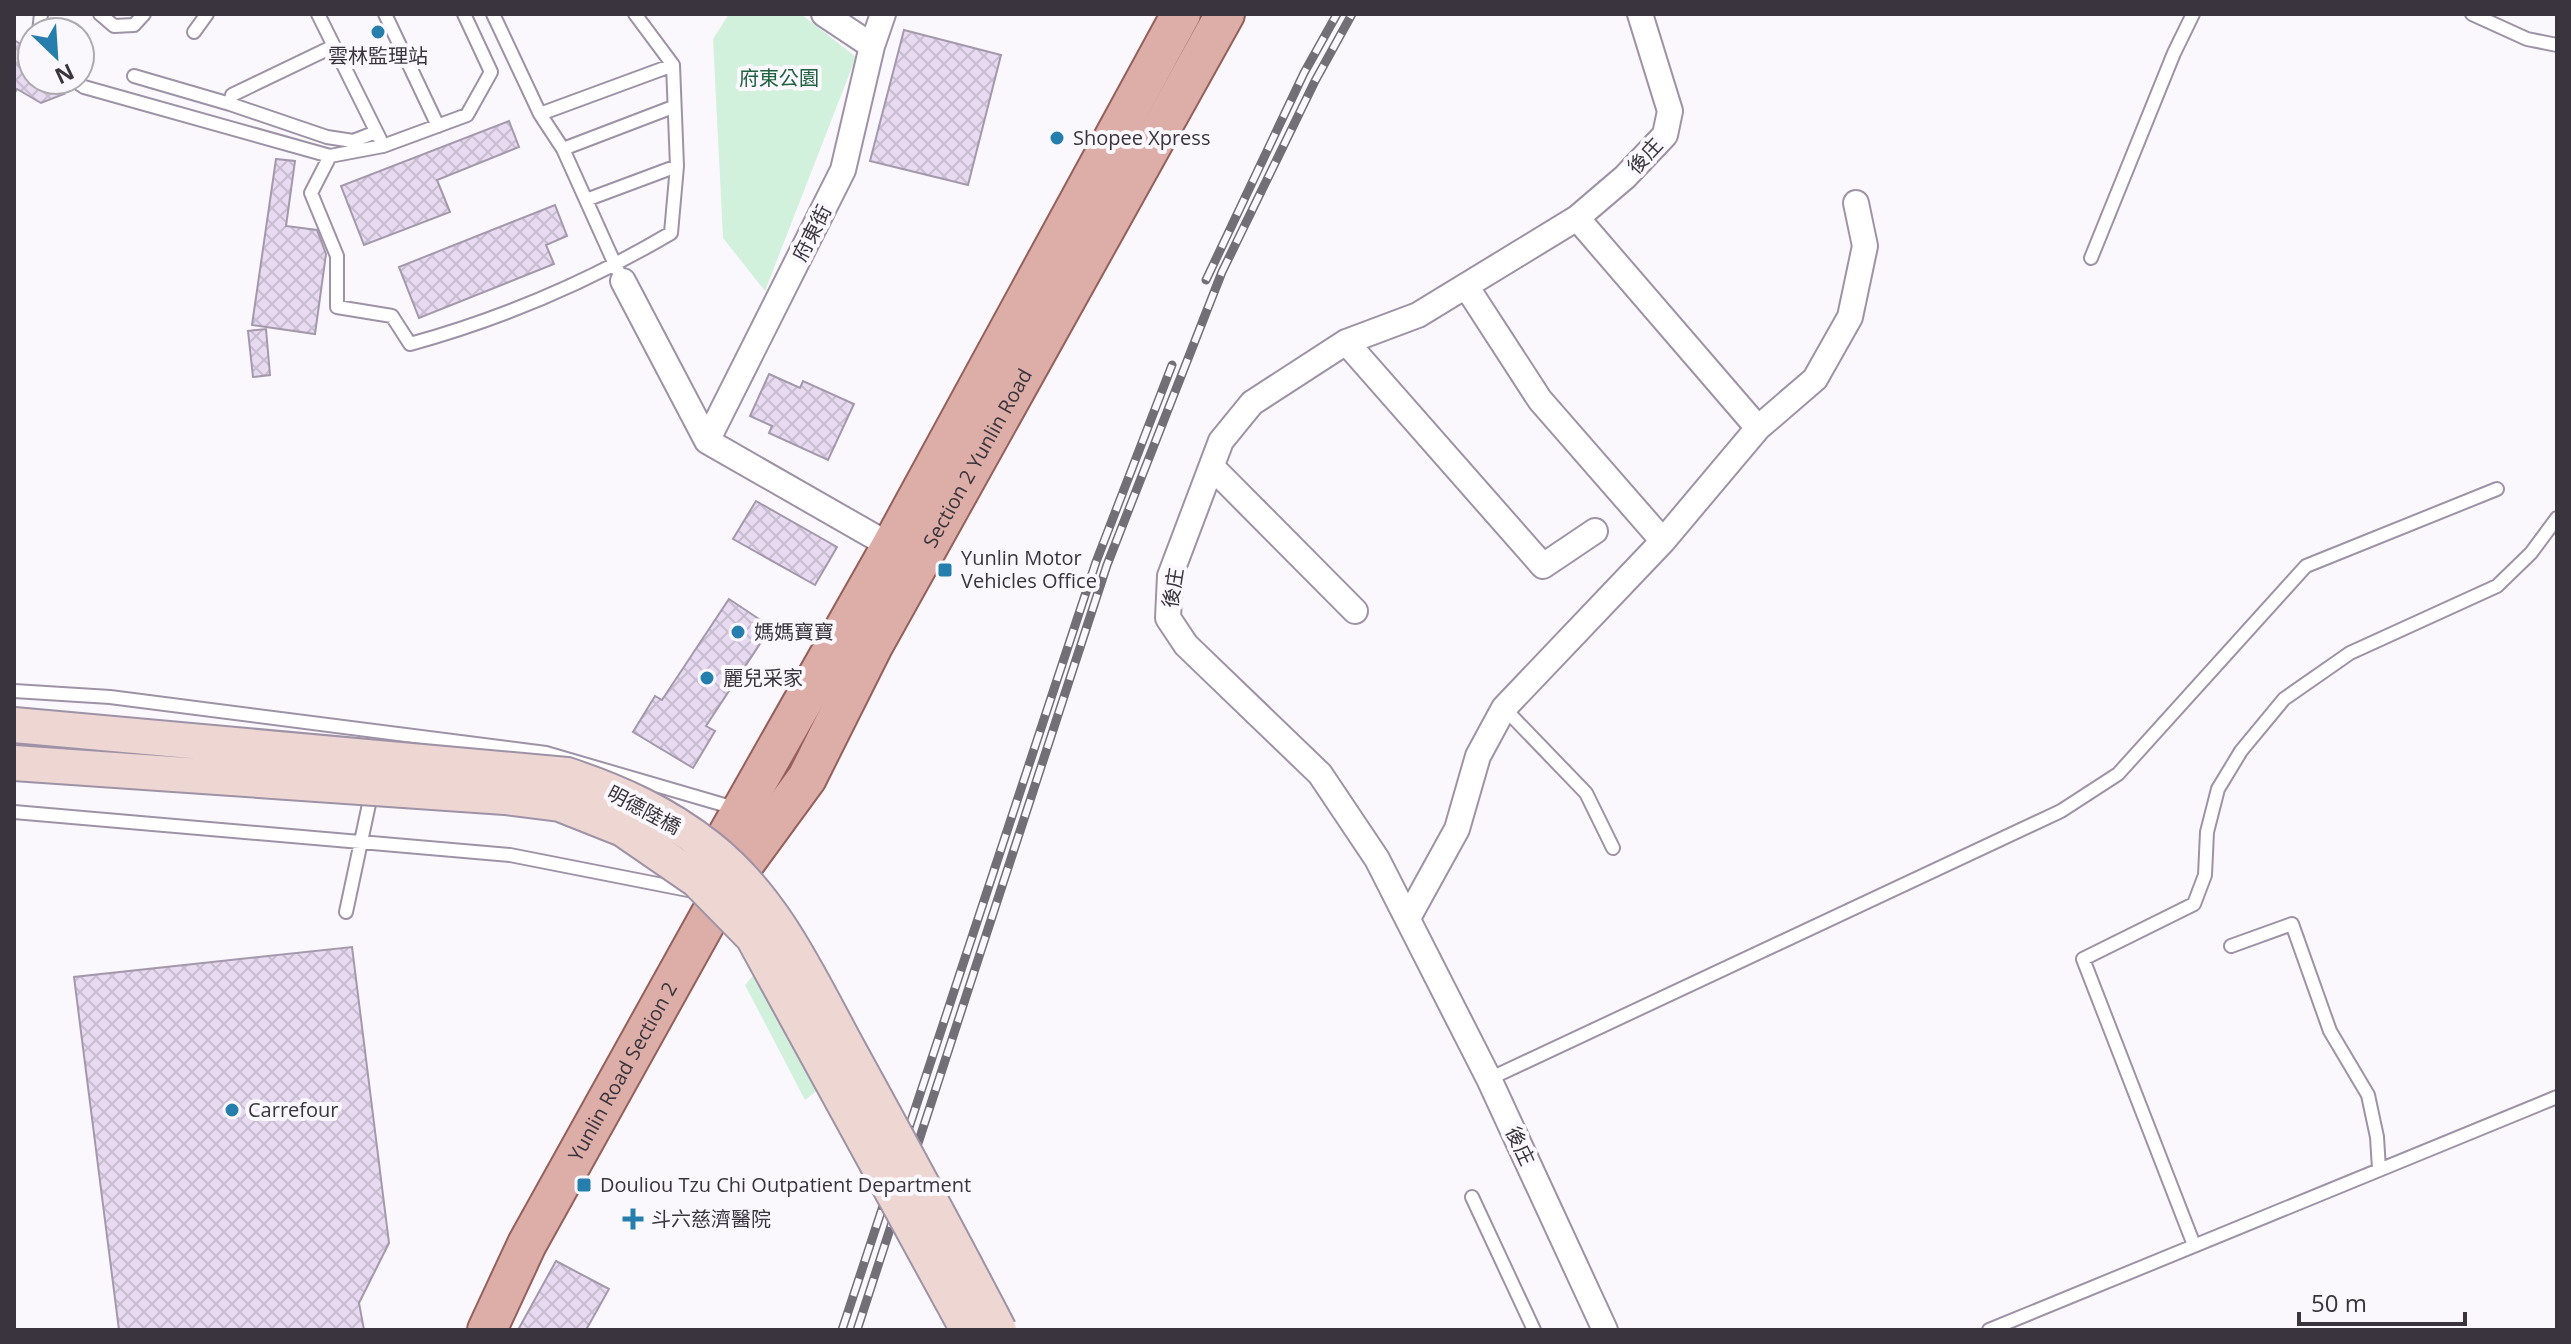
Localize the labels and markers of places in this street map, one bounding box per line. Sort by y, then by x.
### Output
marker: 雲林監理站 [369,23,387,41]
place label: 雲林監理站 [328,42,428,69]
place label: Shopee Xpress [1073,124,1210,151]
marker: Shopee Xpress [1048,129,1066,147]
place label: Yunlin Motor Vehicles Office [961,544,1097,594]
marker: Yunlin Motor Vehicles Office [936,561,954,579]
place label: 媽媽寶寶 [754,618,834,645]
marker: 媽媽寶寶 [729,623,747,641]
place label: 麗兒采家 [723,664,803,691]
marker: 麗兒采家 [698,669,716,687]
place label: Carrefour [248,1096,339,1123]
marker: Carrefour [223,1101,241,1119]
place label: Douliou Tzu Chi Outpatient Department [600,1171,971,1198]
marker: Douliou Tzu Chi Outpatient Department [575,1176,593,1194]
place label: 斗六慈濟醫院 [651,1205,771,1232]
marker: 斗六慈濟醫院 [622,1208,644,1230]

